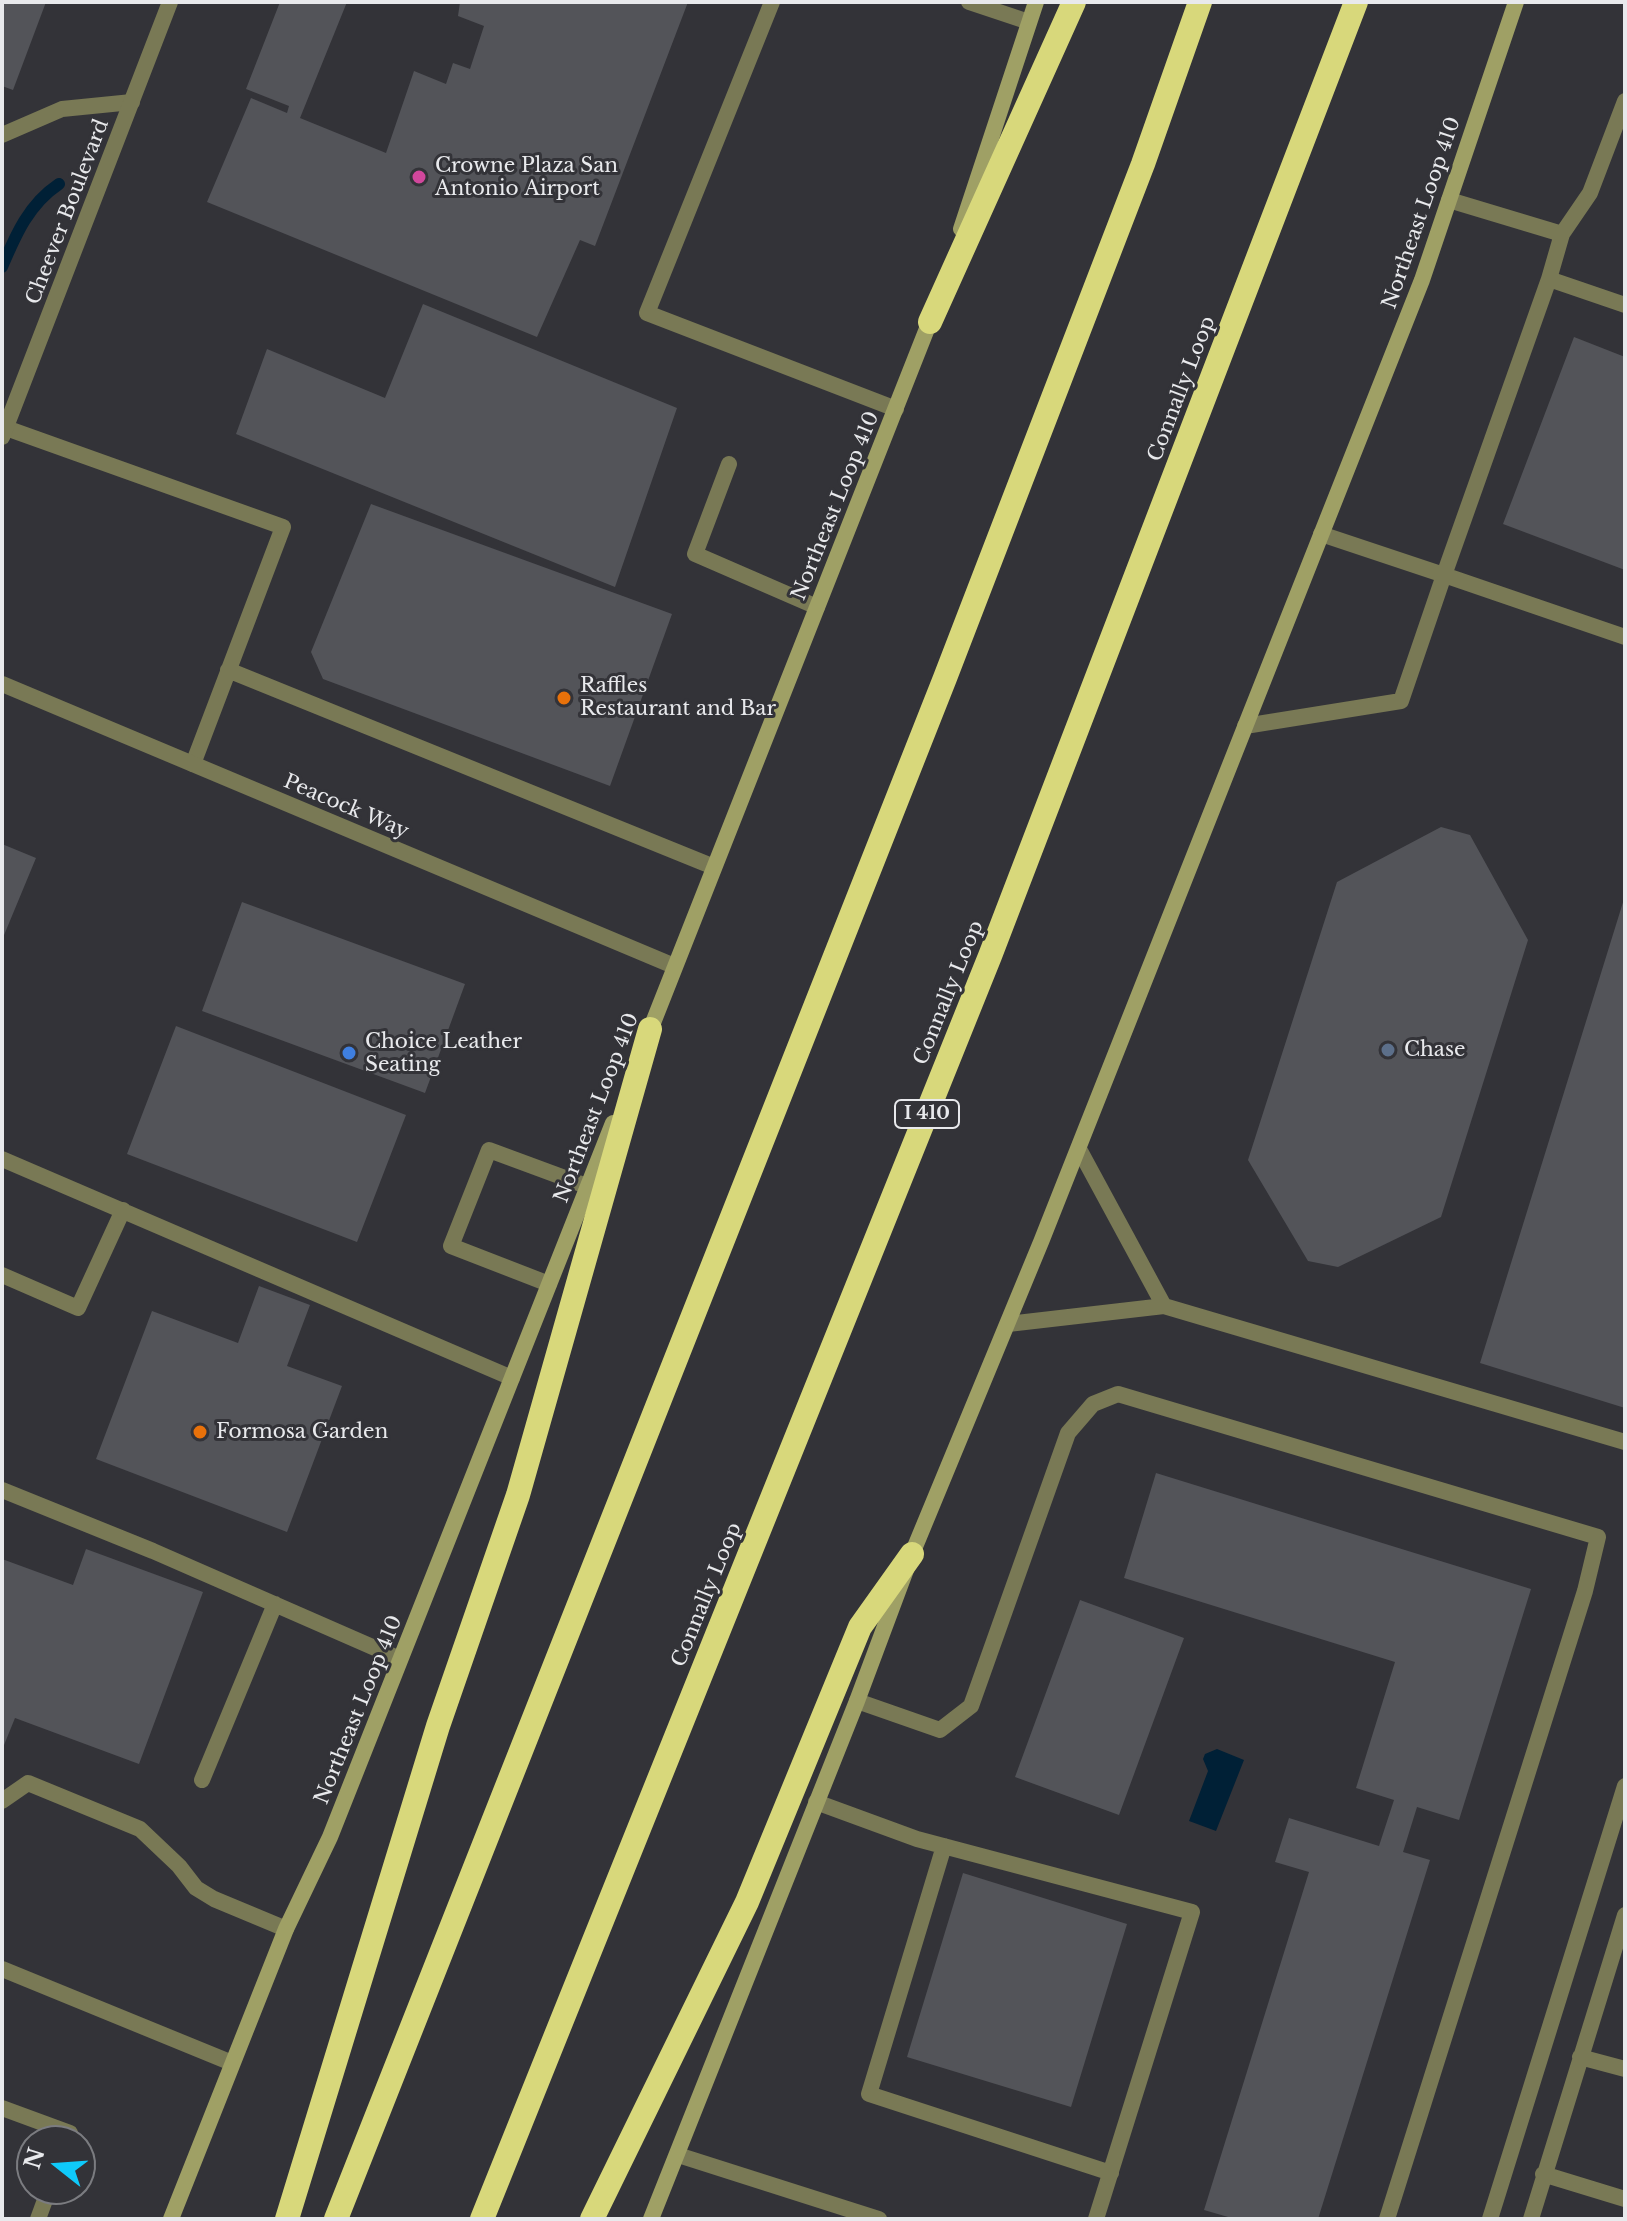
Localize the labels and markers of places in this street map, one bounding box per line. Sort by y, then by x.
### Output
place label: Crowne Plaza San Antonio Airport [435,154,618,201]
marker: Crowne Plaza San Antonio Airport [410,168,428,186]
place label: Raffles Restaurant and Bar [580,674,776,721]
marker: Raffles Restaurant and Bar [555,689,573,707]
place label: Choice Leather Seating [365,1030,522,1077]
place label: Chase [1404,1038,1465,1062]
marker: Chase [1379,1041,1397,1059]
marker: Choice Leather Seating [340,1044,358,1062]
place label: Formosa Garden [216,1420,388,1444]
marker: Formosa Garden [191,1423,209,1441]

